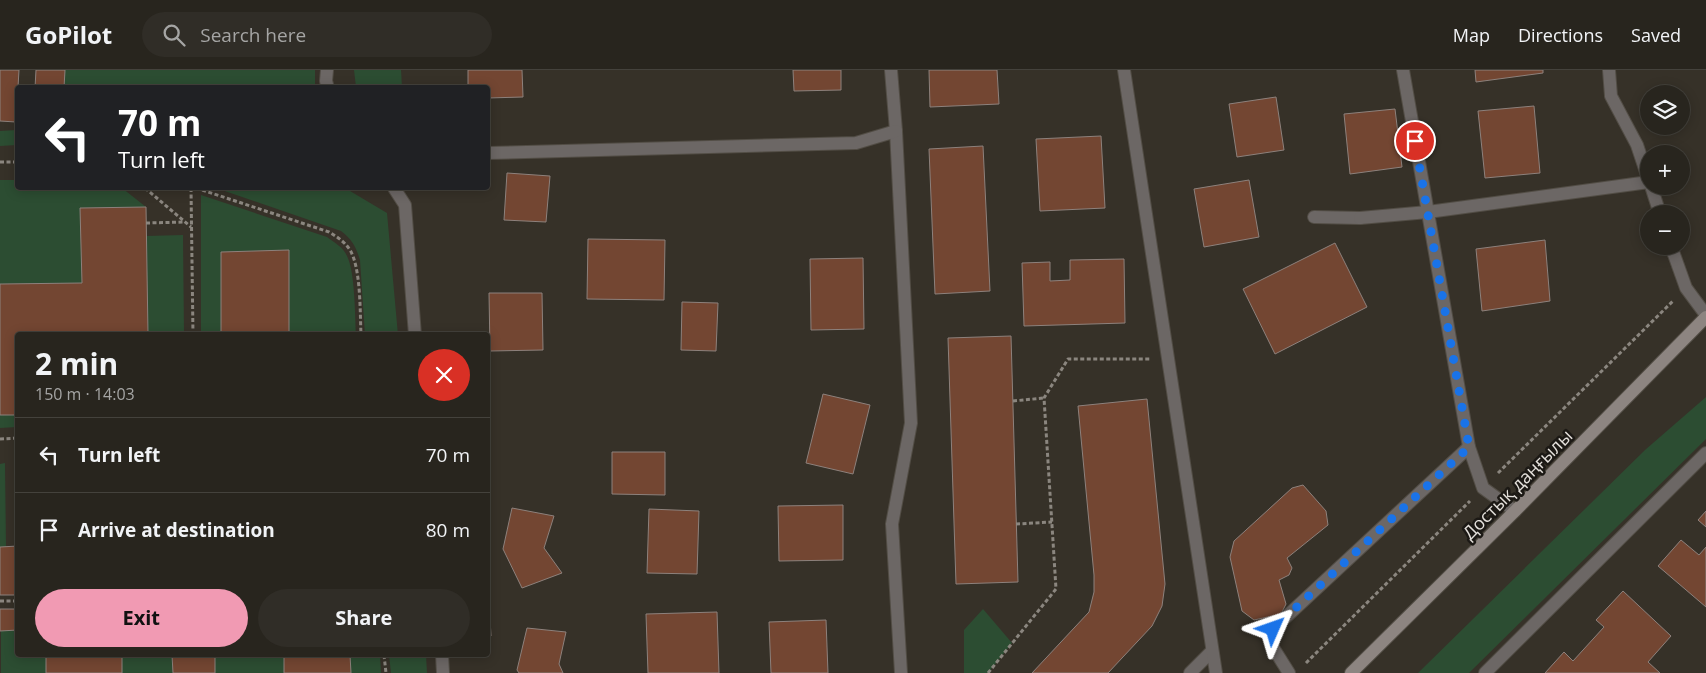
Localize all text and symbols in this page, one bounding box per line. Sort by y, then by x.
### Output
search box [142,12,492,57]
text: GoPilot [25,18,112,51]
icon: search [160,21,188,49]
text: Search here [200,22,306,48]
text: Map [1453,23,1490,47]
text: Directions [1518,23,1603,47]
text: Saved [1631,23,1681,47]
map controls [1640,85,1690,255]
button: layers [1640,85,1690,135]
text: 70 m [118,99,201,146]
icon: left [35,105,100,170]
pin [1394,120,1436,162]
icon: arrive [1401,127,1429,155]
text: Turn left [118,144,205,174]
button: + [1640,145,1690,195]
button: − [1640,205,1690,255]
text: 2 min [35,343,118,384]
button: close [418,349,470,401]
text: 150 m · 14:03 [35,383,135,405]
street label: Достық даңғылы [1457,424,1577,544]
icon: left [35,441,63,469]
text: Turn left [78,442,160,468]
text: 70 m [426,442,470,468]
icon: arrive [35,516,63,544]
text: Arrive at destination [78,517,275,543]
text: 80 m [426,517,470,543]
button: Exit [35,589,248,647]
button: Share [258,589,470,647]
position arrow [1246,602,1298,654]

